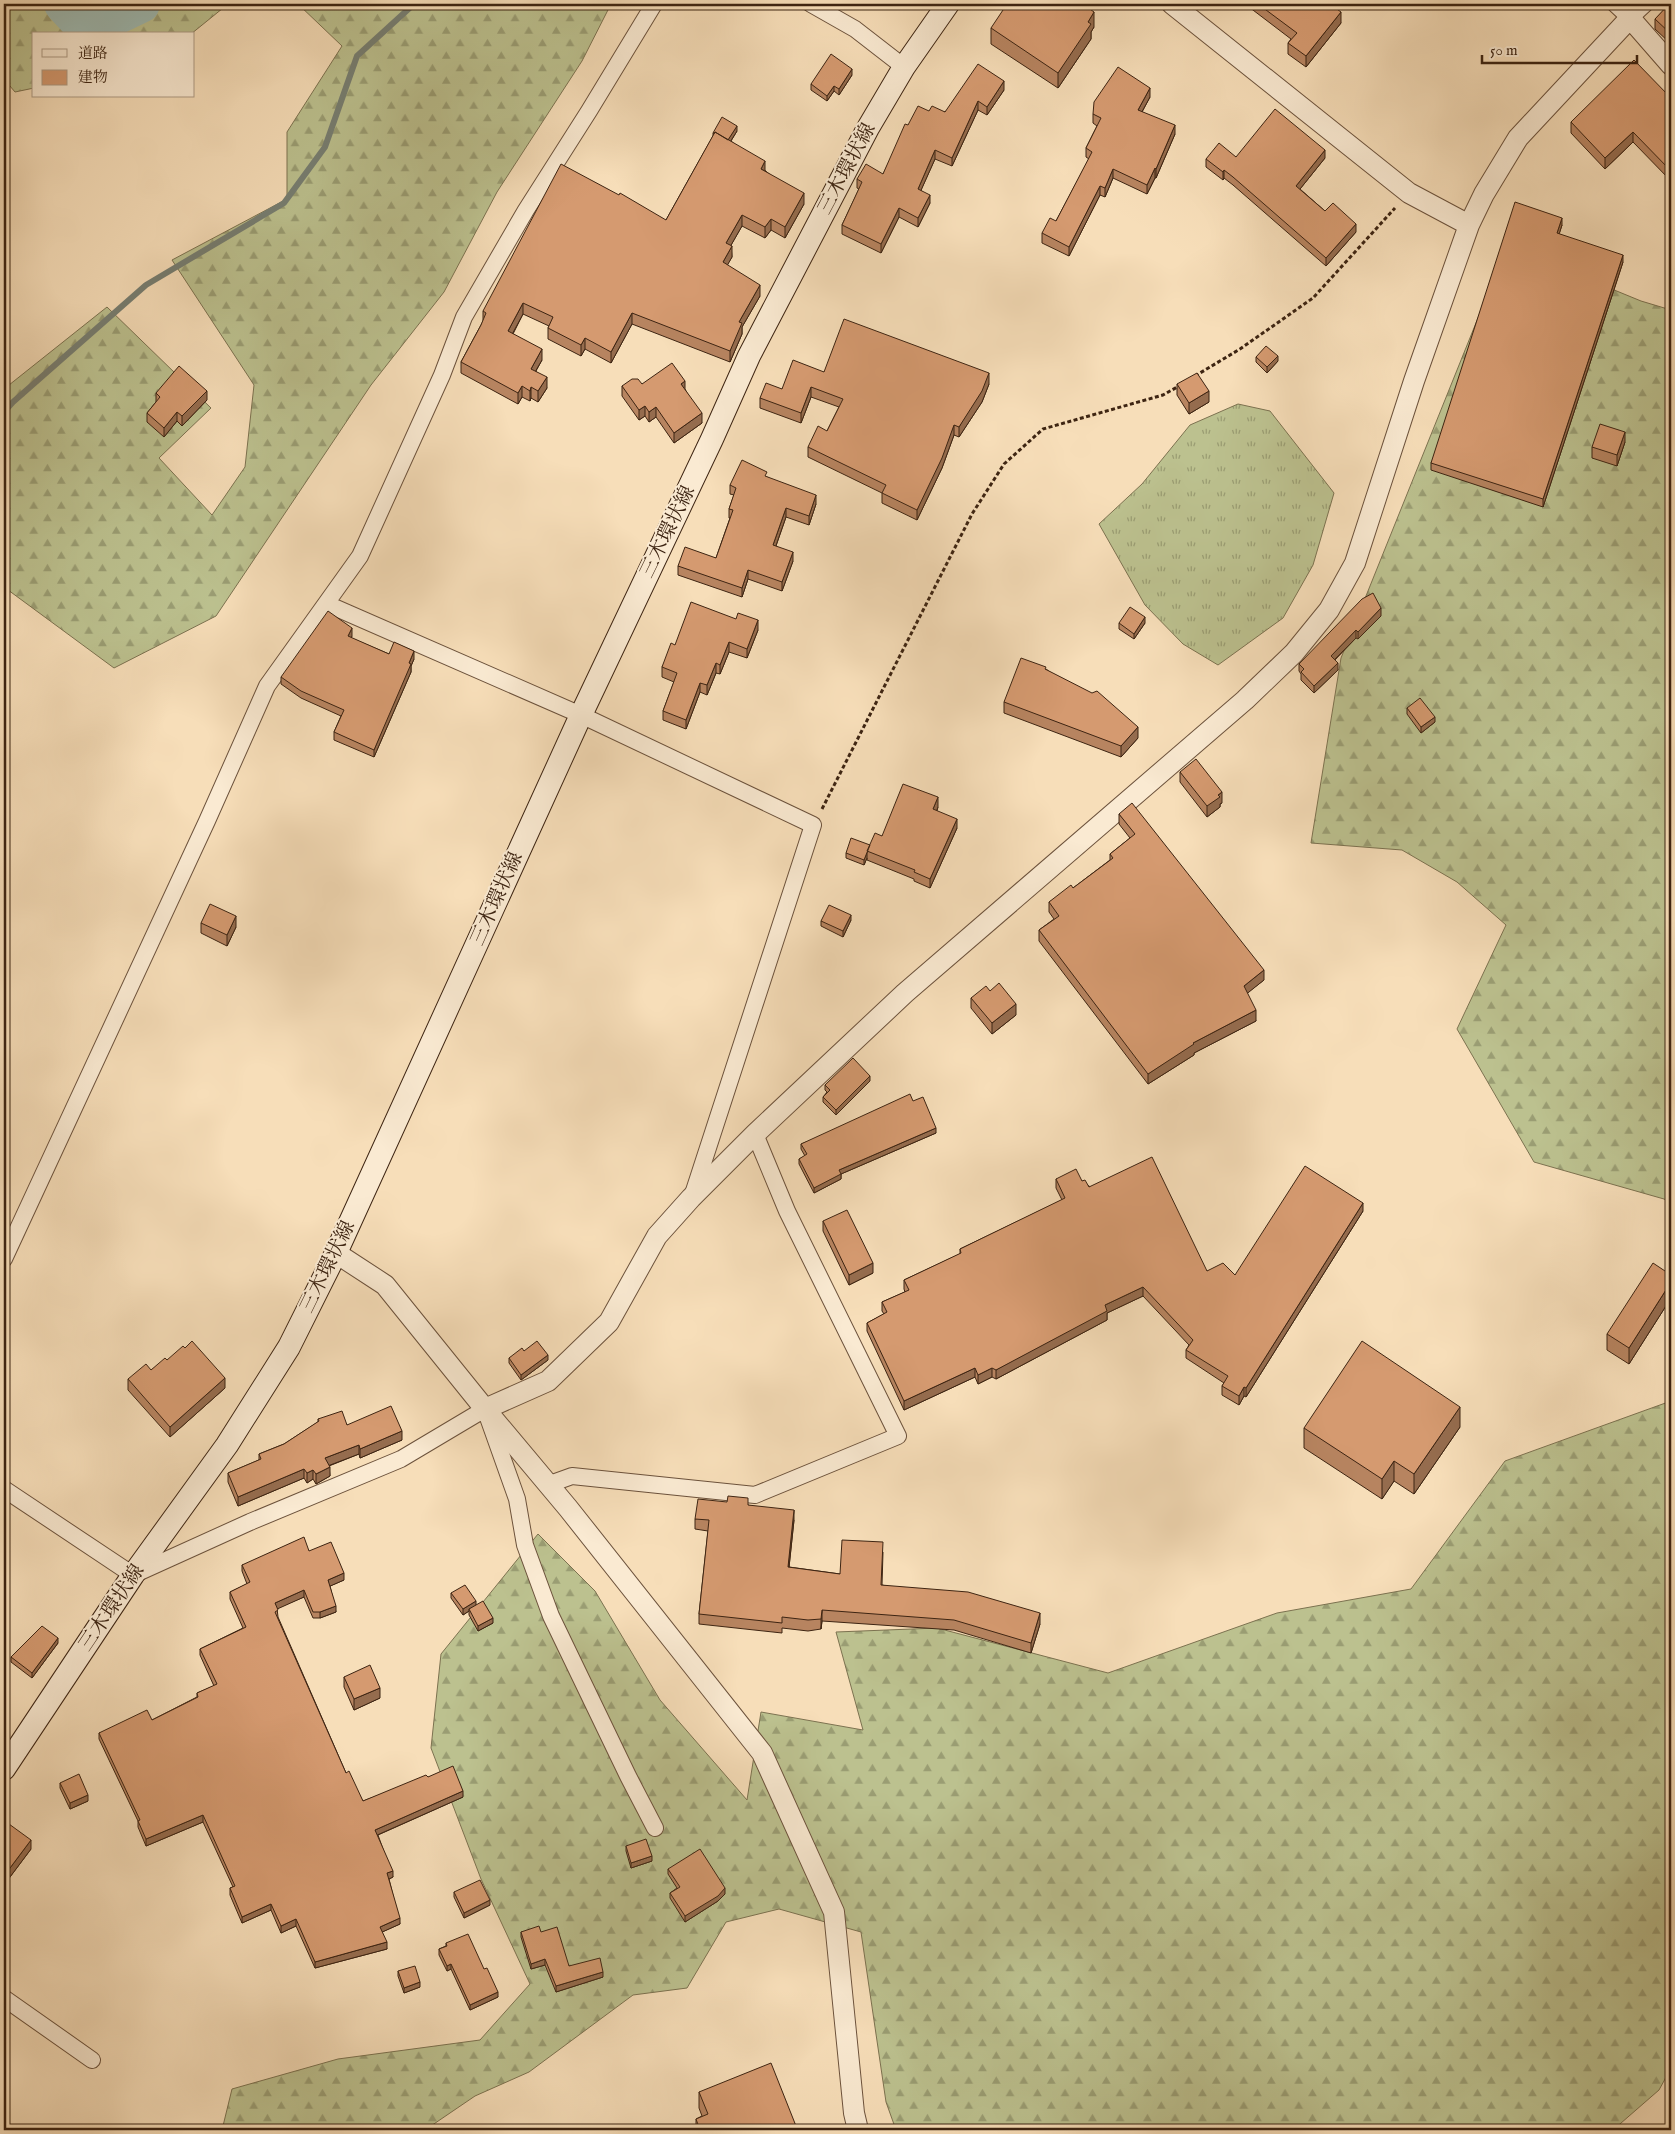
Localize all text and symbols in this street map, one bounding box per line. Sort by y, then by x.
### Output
legend [32,32,195,98]
scale bar [1482,32,1638,64]
text: 50 m [1490,41,1518,60]
text: 道路 [78,44,108,63]
text: 建物 [78,68,108,87]
street label: 三木環状線 [812,119,882,219]
street label: 三木環状線 [635,482,701,582]
street label: 三木環状線 [465,848,529,950]
street label: 三木環状線 [295,1217,361,1317]
street label: 三木環状線 [74,1560,150,1656]

